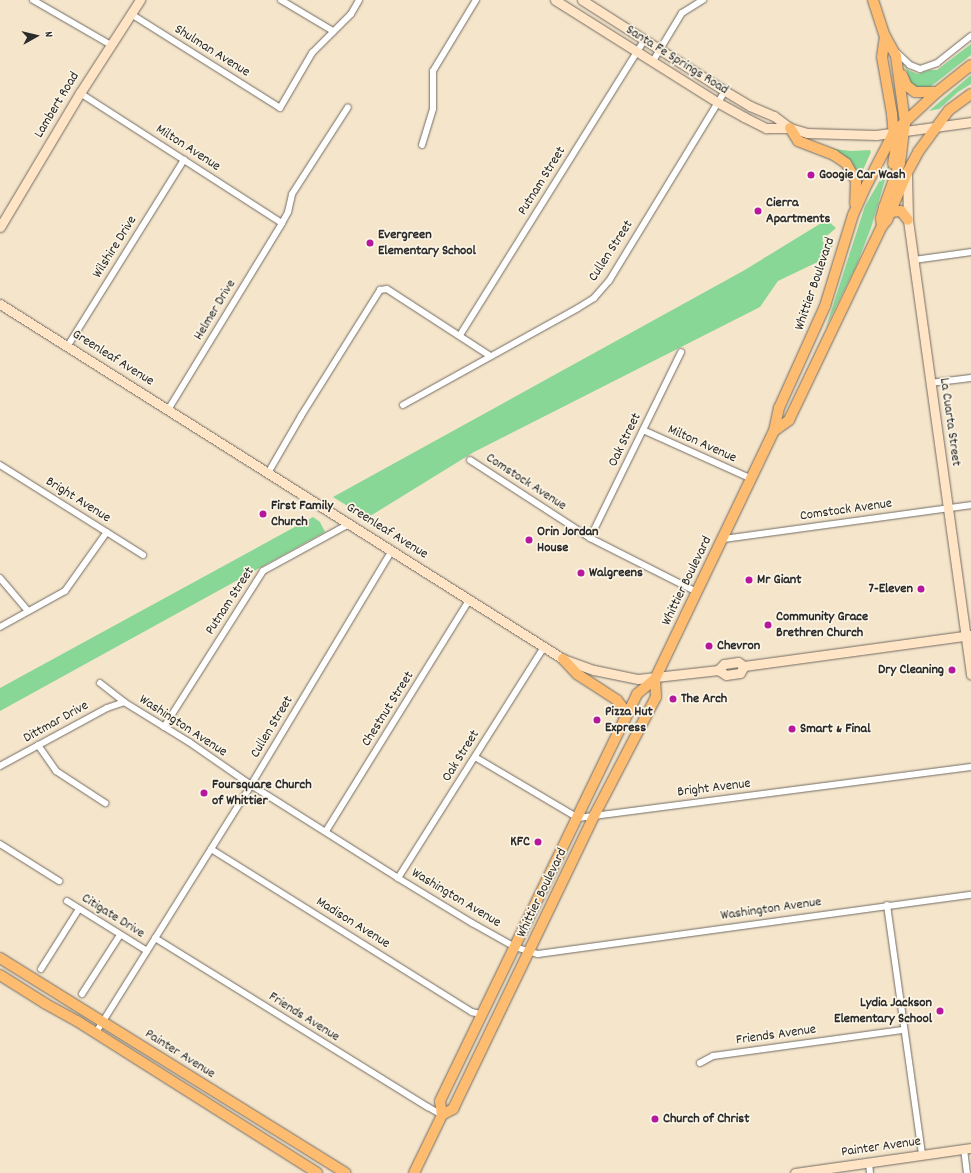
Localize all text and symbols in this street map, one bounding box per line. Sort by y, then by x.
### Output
north arrow [16,16,56,56]
street label: Shulman Avenue [171,21,253,81]
street label: Santa Fe Springs Road [623,22,731,98]
text: N [40,31,56,38]
street label: Lambert Road [31,69,83,141]
street label: Milton Avenue [153,121,223,175]
street label: Putnam Street [514,144,570,218]
place label: Googie Car Wash [819,167,905,183]
marker: Googie Car Wash [806,170,816,180]
place label: Cierra Apartments [766,195,830,228]
marker: Cierra Apartments [753,206,763,216]
street label: Wilshire Drive [89,213,141,281]
street label: Cullen Street [585,217,637,285]
place label: Evergreen Elementary School [378,227,476,260]
street label: Whittier Boulevard [791,235,839,333]
marker: Evergreen Elementary School [365,238,375,248]
street label: Helmer Drive [190,277,240,343]
street label: Greenleaf Avenue [69,326,157,390]
street label: La Cuarta Street [935,377,965,467]
street label: Oak Street [605,410,645,470]
street label: Milton Avenue [665,421,739,467]
street label: Comstock Avenue [482,450,570,514]
street label: Bright Avenue [42,473,114,527]
street label: Comstock Avenue [799,495,893,525]
place label: First Family Church [271,498,333,530]
street label: Greenleaf Avenue [343,499,431,563]
marker: First Family Church [258,509,268,519]
place label: Orin Jordan House [537,524,599,556]
street label: Whittier Boulevard [658,534,716,628]
marker: Orin Jordan House [524,535,534,545]
street label: Putnam Street [202,564,258,638]
place label: Walgreens [589,565,643,581]
marker: Walgreens [576,568,586,578]
place label: Mr Giant [757,572,801,588]
marker: Mr Giant [744,575,754,585]
place label: 7-Eleven [869,581,913,597]
marker: 7-Eleven [916,584,926,594]
place label: Community Grace Brethren Church [776,609,868,642]
marker: Community Grace Brethren Church [763,620,773,630]
place label: Chevron [717,638,760,654]
marker: Chevron [704,641,714,651]
place label: Dry Cleaning [878,662,944,678]
marker: Dry Cleaning [947,665,957,675]
street label: Chestnut Street [358,668,418,750]
street label: Washington Avenue [136,691,230,761]
place label: The Arch [681,691,727,707]
street label: Cullen Street [247,693,297,761]
marker: The Arch [668,694,678,704]
street label: Dittmar Drive [21,697,91,747]
place label: Pizza Hut Express [605,704,653,736]
marker: Pizza Hut Express [592,715,602,725]
place label: Smart & Final [800,721,870,737]
marker: Smart & Final [787,724,797,734]
street label: Oak Street [439,727,483,785]
street label: Bright Avenue [676,775,752,801]
place label: Foursquare Church of Whittier [212,777,312,810]
marker: Foursquare Church of Whittier [199,788,209,798]
place label: KFC [510,834,530,850]
marker: KFC [533,837,543,847]
street label: Whittier Boulevard [513,846,571,940]
street label: Washington Avenue [408,865,504,931]
street label: Citigate Drive [78,890,148,942]
street label: Madison Avenue [313,894,393,952]
street label: Washington Avenue [720,894,822,924]
street label: Friends Avenue [265,989,343,1045]
place label: Lydia Jackson Elementary School [834,995,932,1028]
marker: Lydia Jackson Elementary School [935,1006,945,1016]
street label: Friends Avenue [735,1021,817,1049]
street label: Painter Avenue [142,1026,218,1082]
place label: Church of Christ [663,1111,749,1127]
marker: Church of Christ [650,1114,660,1124]
street label: Painter Avenue [840,1133,922,1161]

